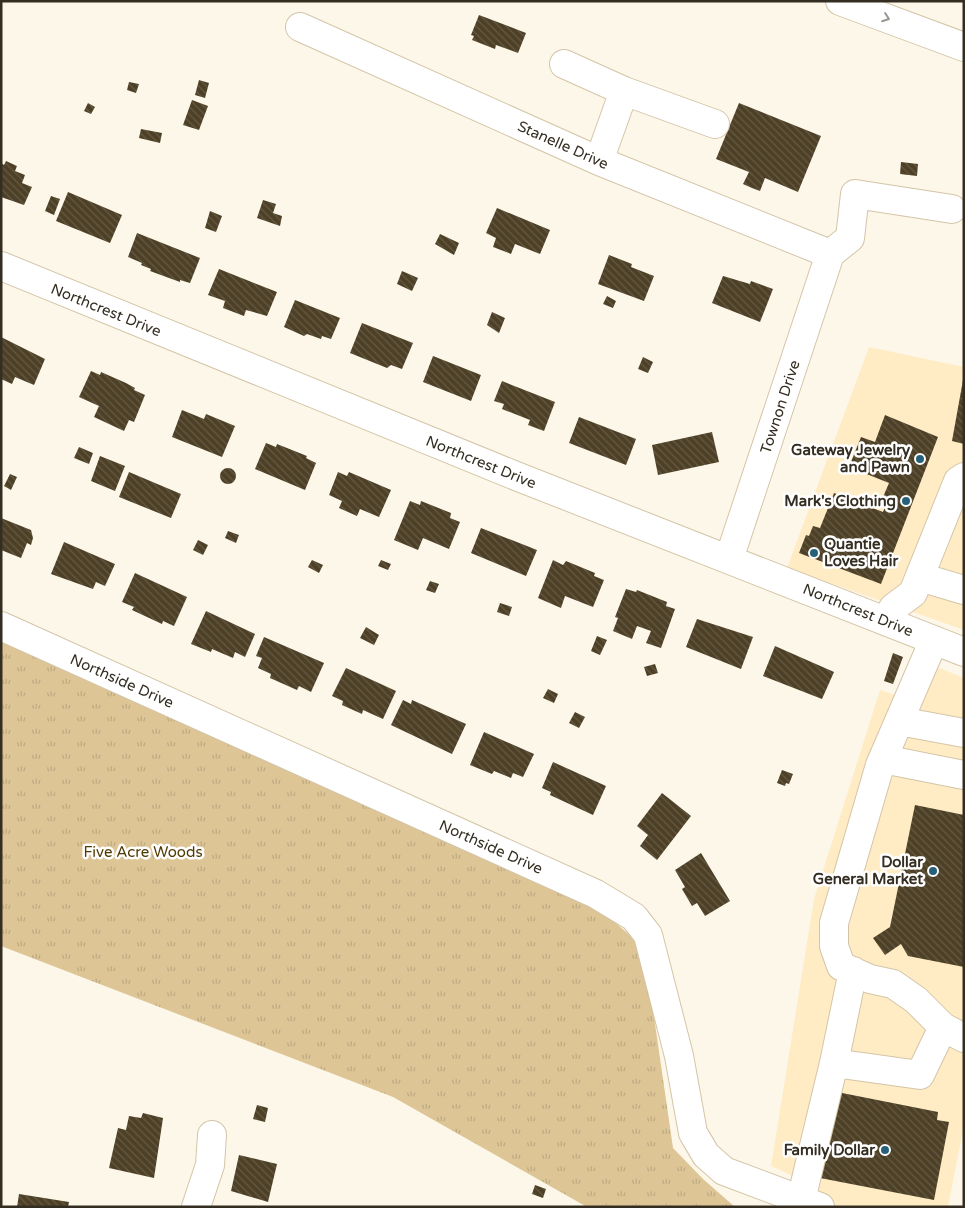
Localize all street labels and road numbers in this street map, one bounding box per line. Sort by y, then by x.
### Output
street label: Stanelle Drive [515,117,611,173]
street label: Northcrest Drive [48,280,164,340]
street label: Townon Drive [756,358,804,456]
street label: Northcrest Drive [423,432,539,492]
street label: Northcrest Drive [800,580,916,640]
street label: Northside Drive [67,650,177,712]
street label: Northside Drive [436,816,546,878]

